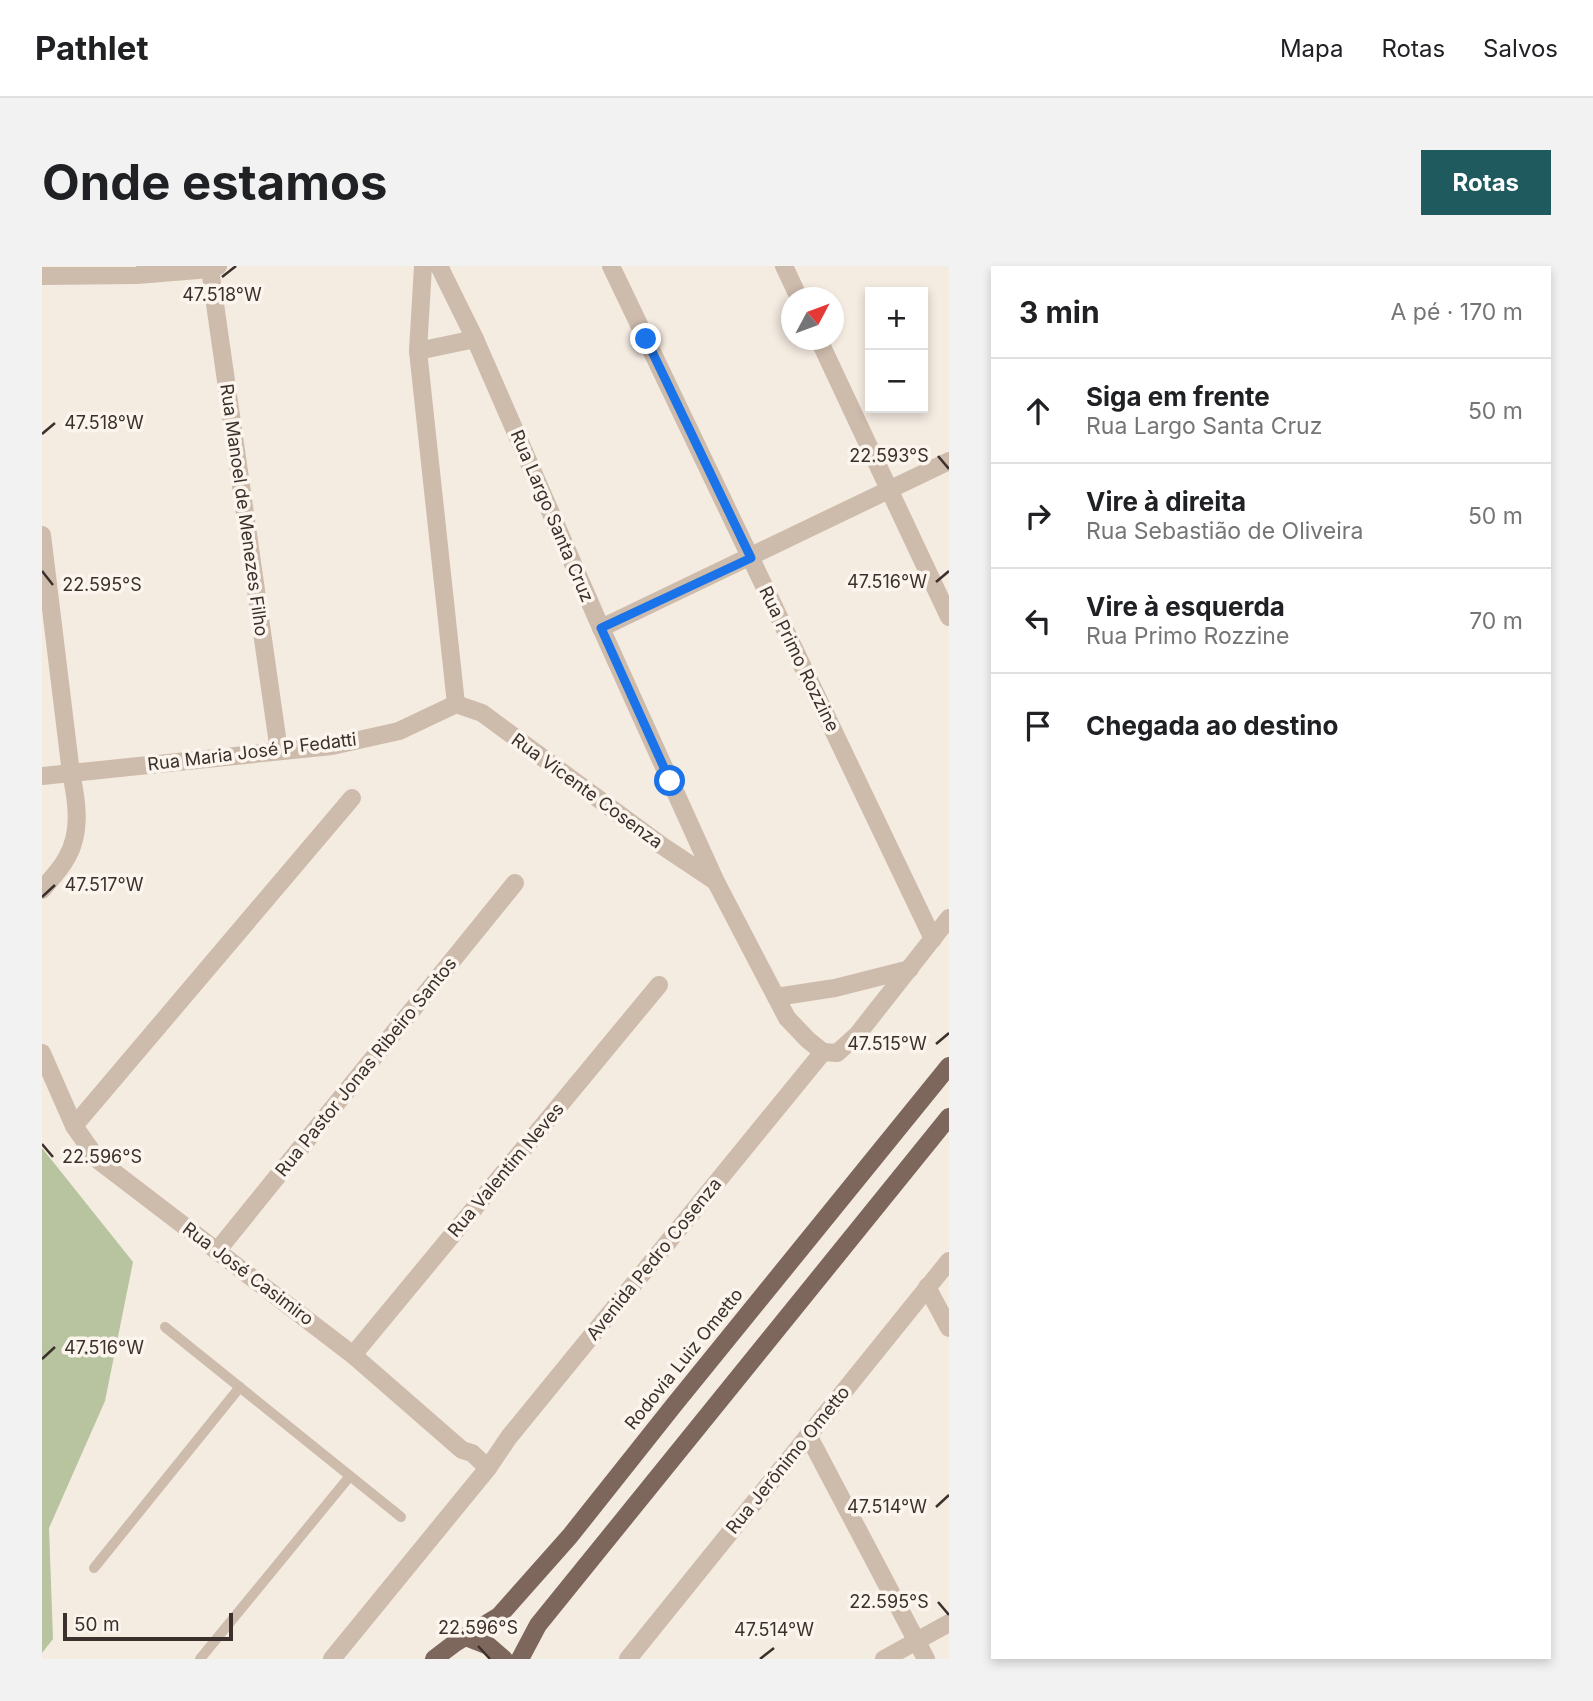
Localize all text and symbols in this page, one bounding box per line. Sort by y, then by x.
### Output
text: Pathlet [35,28,149,68]
text: Mapa [1280,34,1344,63]
text: Rotas [1382,34,1445,63]
text: Salvos [1483,34,1558,63]
button: Rotas [1421,150,1551,215]
text: Onde estamos [42,153,387,212]
text: 47.518°W [182,284,262,305]
north arrow [781,287,844,350]
map controls [865,287,928,413]
button: + [865,287,928,350]
text: 3 min [1019,294,1100,330]
text: A pé · 170 m [1390,298,1523,326]
route end [630,323,661,354]
button: − [865,350,928,413]
text: Siga em frente [1086,381,1270,412]
street label: Rua Manoel de Menezes Filho [216,382,273,638]
icon: ahead [1019,392,1057,430]
text: 50 m [1468,397,1523,425]
text: 47.518°W [64,412,144,433]
text: Rua Largo Santa Cruz [1086,412,1322,440]
street label: Rua Largo Santa Cruz [507,427,598,605]
text: 22.593°S [849,445,929,466]
text: Vire à direita [1086,486,1246,517]
icon: right [1019,497,1057,535]
text: 50 m [1468,502,1523,530]
text: Rua Sebastião de Oliveira [1086,517,1363,545]
text: 47.516°W [847,571,927,592]
text: 22.595°S [62,574,142,595]
street label: Rua Primo Rozzine [755,583,844,735]
text: Vire à esquerda [1086,591,1285,622]
icon: left [1019,602,1057,640]
text: 70 m [1469,607,1523,635]
text: Rua Primo Rozzine [1086,622,1289,650]
icon: arrive [1019,707,1057,745]
text: Chegada ao destino [1086,710,1338,741]
street label: Rua Maria José P Fedatti [146,728,358,775]
street label: Rua Vicente Cosenza [508,729,667,852]
route start [654,765,685,796]
text: 47.517°W [65,874,144,895]
street label: Rua Pastor Jonas Ribeiro Santos [271,953,461,1180]
text: 47.515°W [847,1033,927,1054]
street label: Rua Valentim Neves [443,1098,568,1241]
text: 22.596°S [62,1146,142,1167]
street label: Avenida Pedro Cosenza [582,1173,725,1344]
street label: Rua José Casimiro [179,1218,318,1330]
street label: Rodovia Luiz Ometto [620,1284,747,1433]
text: 47.516°W [64,1337,144,1358]
street label: Rua Jerônimo Ometto [722,1382,854,1538]
text: 47.514°W [847,1496,927,1517]
text: 22.595°S [849,1591,929,1612]
scale bar [63,1610,233,1642]
text: 50 m [74,1613,120,1636]
text: 22.596°S [438,1617,518,1638]
text: 47.514°W [734,1619,814,1640]

